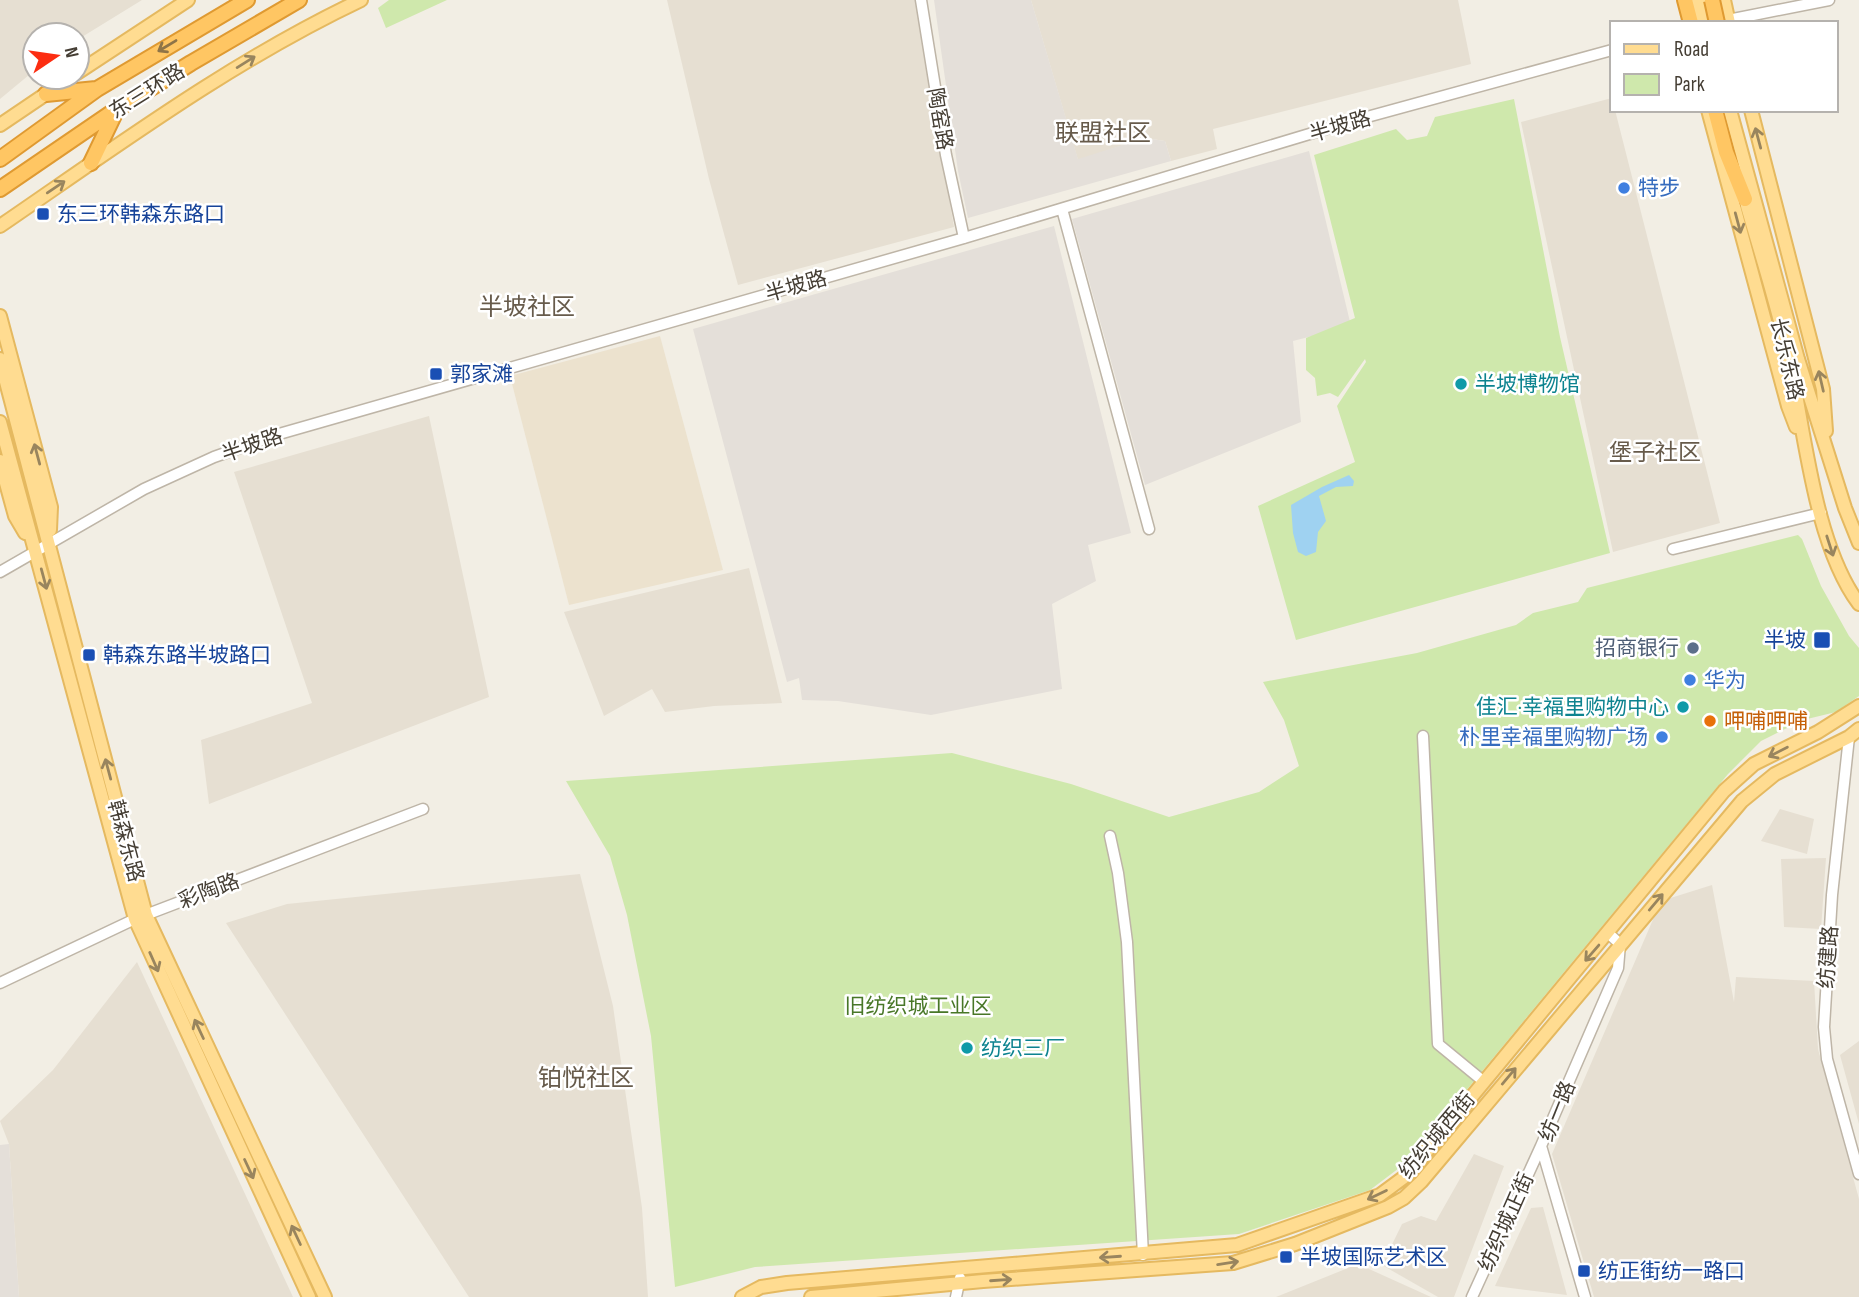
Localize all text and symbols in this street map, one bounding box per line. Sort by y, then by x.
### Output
north arrow [21,21,91,91]
legend [1610,21,1838,112]
text: Road [1674,37,1709,62]
one-way arrow [157,39,177,53]
text: N [59,45,83,60]
one-way arrow [236,55,256,69]
street label: 东三环路 [105,59,190,124]
text: Park [1674,72,1705,97]
street label: 陶窑路 [922,86,957,152]
street label: 半坡路 [1306,106,1374,147]
district label: 联盟社区 [1055,119,1151,148]
one-way arrow [1751,127,1764,149]
place label: 特步 [1638,176,1680,201]
one-way arrow [46,180,65,194]
marker: 特步 [1616,180,1632,196]
place label: 东三环韩森东路口 [57,202,225,227]
marker: 东三环韩森东路口 [35,206,51,222]
one-way arrow [1733,212,1746,234]
street label: 半坡路 [762,266,830,307]
district label: 半坡社区 [479,293,575,322]
street label: 长乐东路 [1765,315,1808,403]
place label: 郭家滩 [450,362,513,387]
marker: 郭家滩 [428,366,444,382]
one-way arrow [1814,371,1827,393]
place label: 半坡博物馆 [1475,372,1580,397]
marker: 半坡博物馆 [1453,376,1469,392]
street label: 半坡路 [218,423,286,468]
district label: 堡子社区 [1609,439,1701,467]
one-way arrow [30,443,43,466]
one-way arrow [1825,535,1838,557]
one-way arrow [38,567,51,590]
place label: 半坡 [1764,628,1806,653]
marker: 半坡 [1812,630,1832,650]
place label: 招商银行 [1595,636,1679,661]
marker: 招商银行 [1685,640,1701,656]
place label: 韩森东路半坡路口 [103,643,271,668]
marker: 韩森东路半坡路口 [81,647,97,663]
place label: 华为 [1704,668,1746,693]
marker: 华为 [1682,672,1698,688]
place label: 佳汇·幸福里购物中心 [1476,695,1669,720]
marker: 佳汇·幸福里购物中心 [1675,699,1691,715]
place label: 呷哺呷哺 [1724,709,1808,734]
marker: 呷哺呷哺 [1702,713,1718,729]
place label: 朴里幸福里购物广场 [1459,725,1648,750]
marker: 朴里幸福里购物广场 [1654,729,1670,745]
one-way arrow [1768,745,1789,759]
one-way arrow [101,759,114,781]
street label: 韩森东路 [103,797,148,885]
street label: 彩陶路 [175,869,243,914]
one-way arrow [1648,893,1664,911]
street label: 纺建路 [1814,925,1843,989]
one-way arrow [1584,943,1600,961]
one-way arrow [148,951,161,972]
park label: 旧纺织城工业区 [845,994,992,1019]
one-way arrow [192,1019,205,1040]
place label: 纺织三厂 [981,1036,1065,1061]
marker: 纺织三厂 [959,1040,975,1056]
district label: 铂悦社区 [538,1064,634,1093]
one-way arrow [1501,1067,1517,1085]
street label: 纺一路 [1534,1077,1581,1145]
street label: 纺织城西街 [1394,1087,1481,1184]
one-way arrow [244,1158,257,1179]
street label: 纺织城正街 [1474,1169,1539,1275]
one-way arrow [1367,1189,1388,1203]
one-way arrow [289,1225,302,1246]
place label: 半坡国际艺术区 [1300,1245,1447,1270]
marker: 半坡国际艺术区 [1278,1249,1294,1265]
one-way arrow [1099,1251,1122,1264]
one-way arrow [1216,1256,1239,1269]
place label: 纺正街纺一路口 [1598,1259,1745,1284]
marker: 纺正街纺一路口 [1576,1263,1592,1279]
one-way arrow [989,1273,1012,1286]

